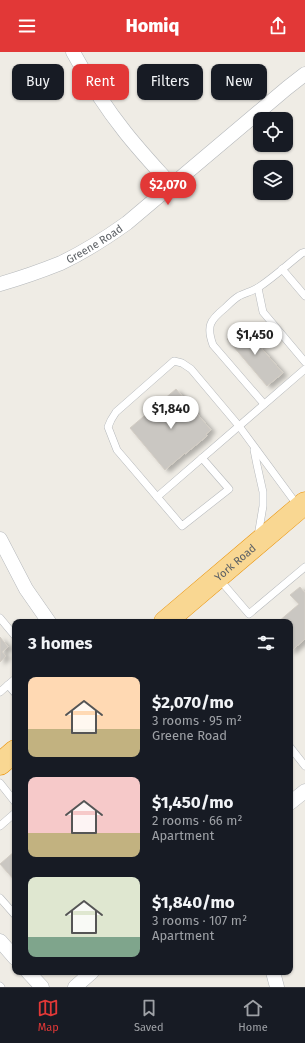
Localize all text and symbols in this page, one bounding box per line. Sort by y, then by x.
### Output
icon: menu [16,15,38,37]
text: Homiq [126,15,179,37]
icon: share [267,15,289,37]
chip: Buy [12,64,64,100]
chip: Rent [72,64,129,100]
chip: Filters [137,64,203,100]
chip: New [211,64,267,100]
map controls [253,112,293,200]
button: locate [253,112,293,152]
button: layers [253,160,293,200]
pin: $2,070 [135,172,201,206]
text: $2,070 [149,177,187,192]
street label: Greene Road [64,222,125,266]
pin: $1,450 [222,322,288,356]
text: $1,450 [236,327,274,342]
pin: $1,840 [138,396,204,430]
text: $1,840 [152,401,190,416]
street label: York Road [212,542,259,584]
icon: filters [255,632,277,654]
text: 3 homes [28,633,93,654]
text: $2,070/mo [152,692,234,713]
icon: home [60,693,108,741]
text: 3 rooms · 95 m² [152,713,242,728]
text: Greene Road [152,728,227,743]
text: $1,450/mo [152,792,233,813]
icon: home [60,793,108,841]
text: 2 rooms · 66 m² [152,813,243,828]
text: Apartment [152,828,214,843]
text: $1,840/mo [152,892,235,913]
icon: home [60,893,108,941]
text: 3 rooms · 107 m² [152,913,247,928]
text: Apartment [152,928,214,943]
tab: Map [37,997,59,1034]
tab: Saved [134,997,164,1034]
tab: Home [238,997,268,1034]

